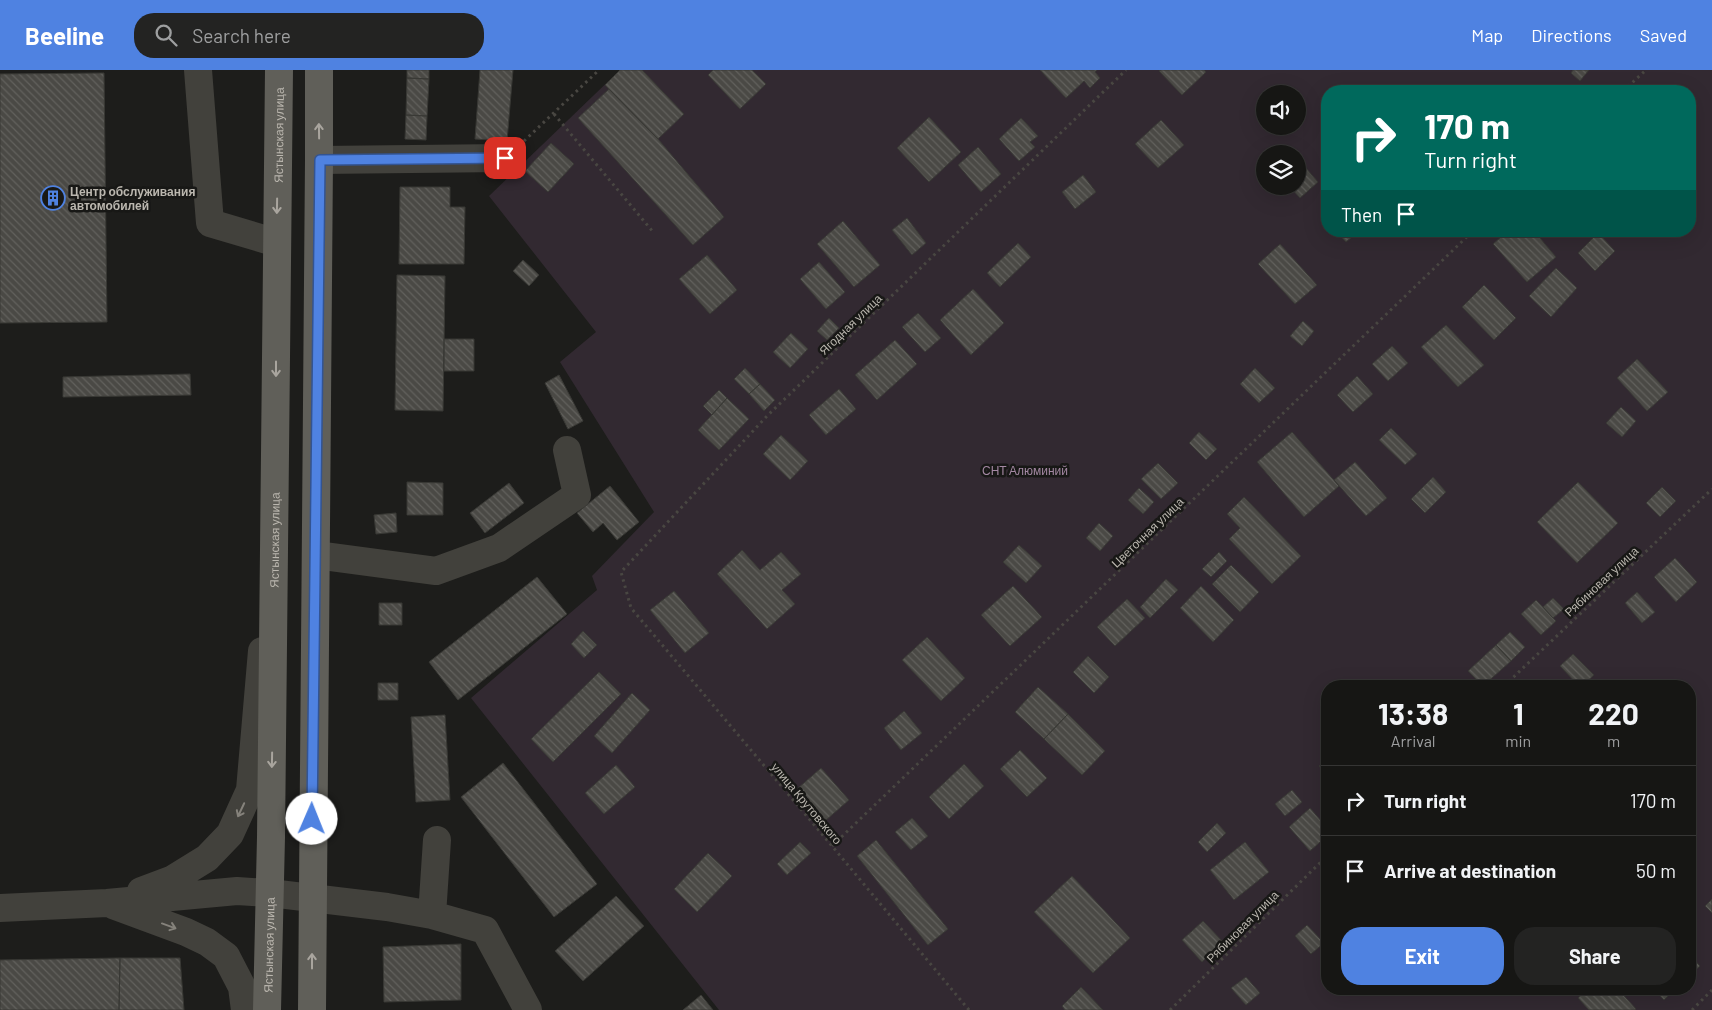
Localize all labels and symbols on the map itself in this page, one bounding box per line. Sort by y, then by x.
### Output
street label: Ястынская улица [271,87,287,183]
one-way arrow [314,124,324,140]
pin [484,137,526,179]
place label: Центр обслуживания автомобилей [70,184,195,212]
building icon: Центр обслуживания автомобилей [40,185,66,211]
one-way arrow [272,198,282,214]
street label: Ягодная улица [816,290,885,358]
one-way arrow [271,360,281,376]
park label: СНТ Алюминий [982,463,1068,477]
street label: Ястынская улица [267,492,283,588]
street label: Цветочная улица [1108,494,1187,571]
street label: Рябиновая улица [1561,543,1642,620]
one-way arrow [267,752,277,768]
street label: улица Крутовского [768,759,845,847]
position arrow [285,792,337,844]
one-way arrow [236,802,246,817]
street label: Рябиновая улица [1203,887,1282,966]
street label: Ястынская улица [260,897,277,993]
one-way arrow [161,922,176,931]
one-way arrow [307,954,317,970]

